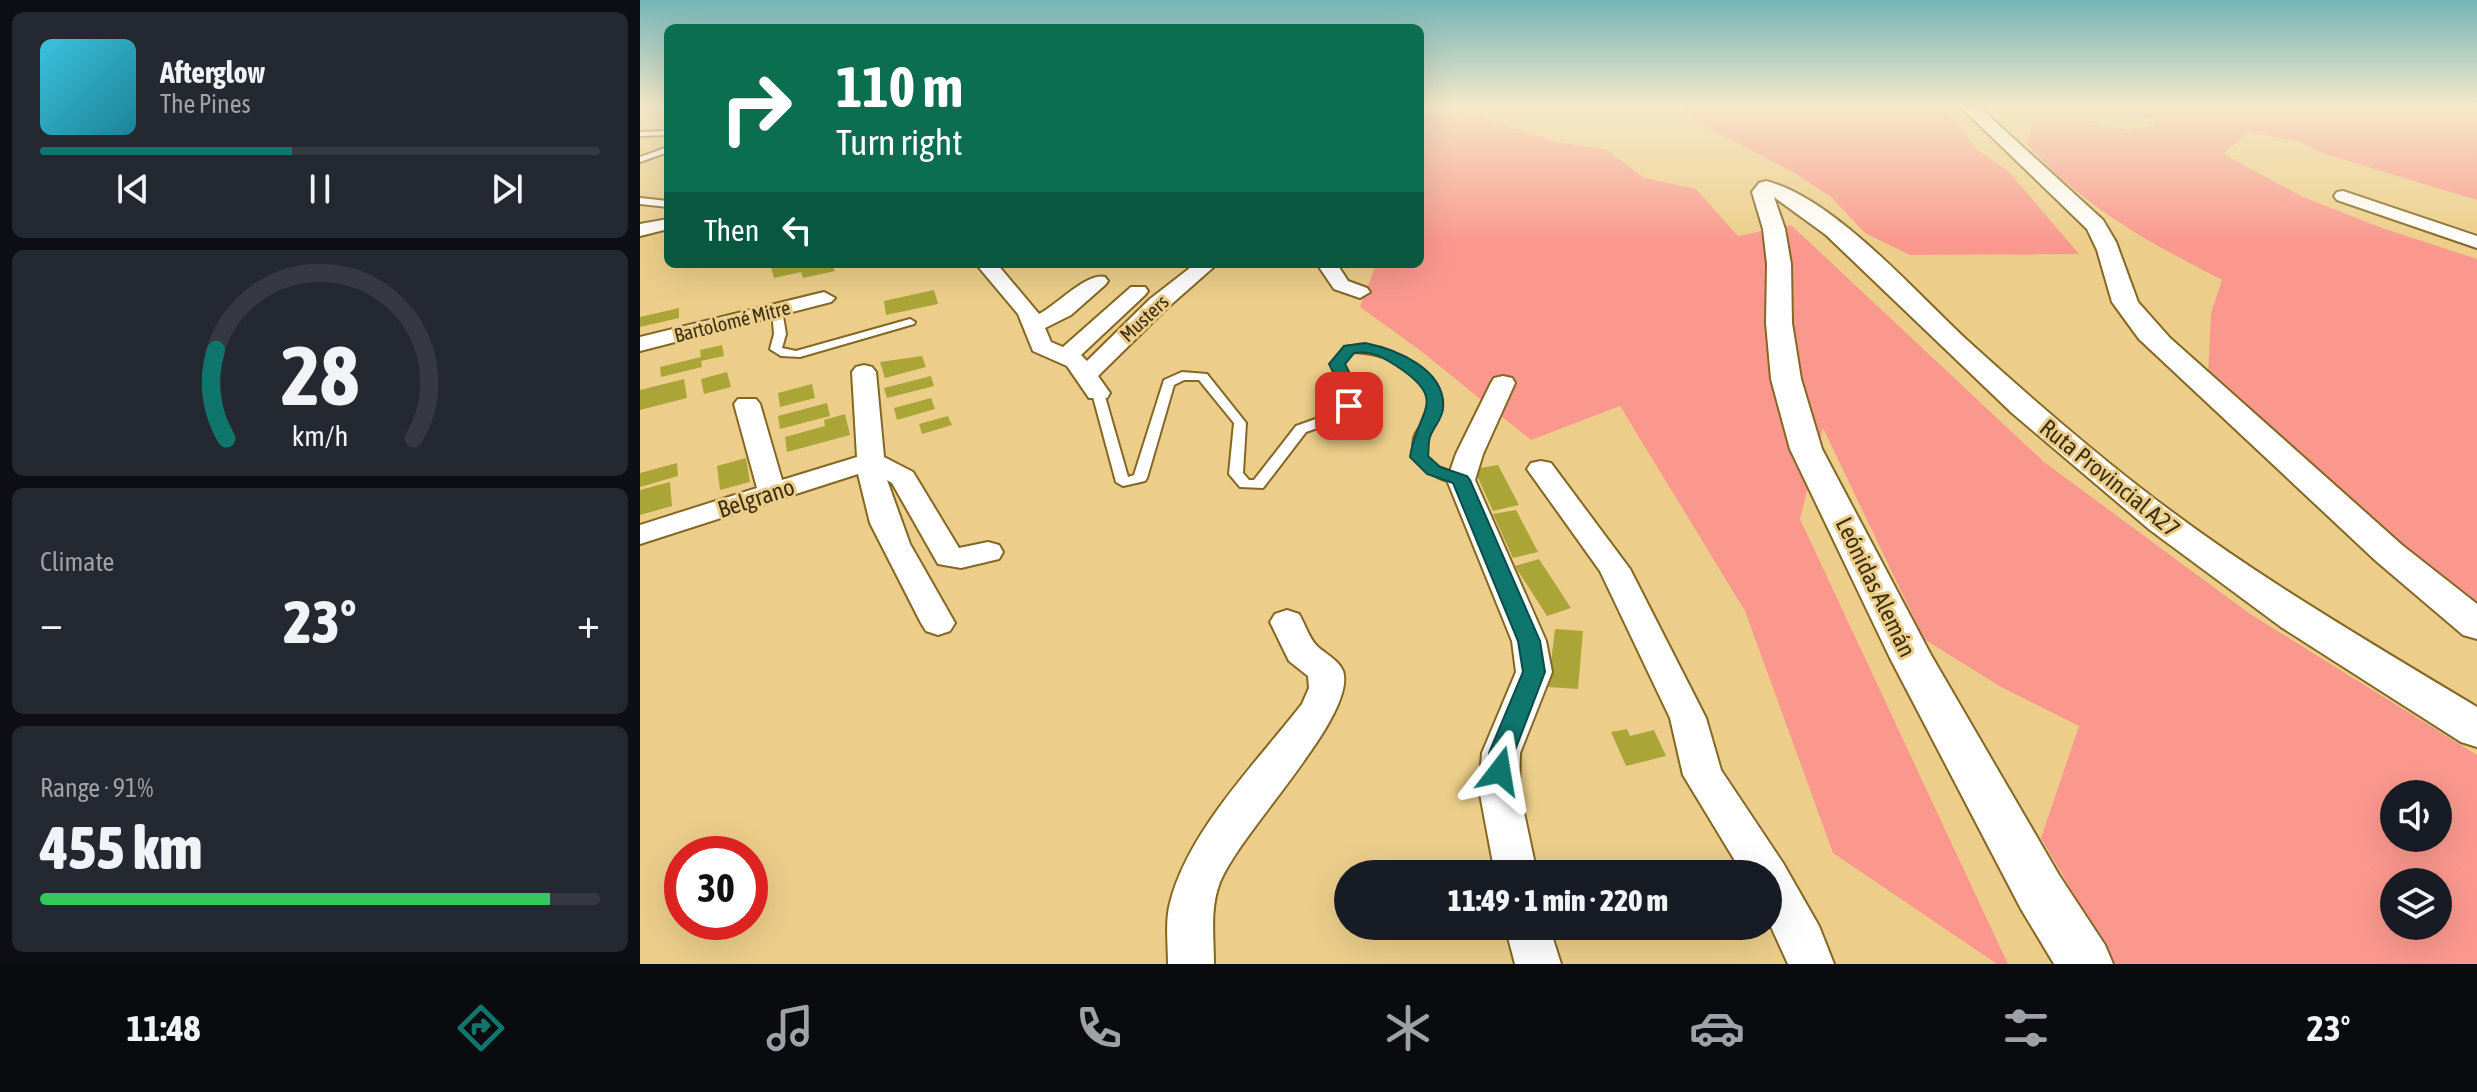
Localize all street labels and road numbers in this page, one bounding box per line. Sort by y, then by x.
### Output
street label: Musters [1115,290,1173,346]
street label: Bartolomé Mitre [672,295,792,347]
street label: Ruta Provincial A27 [2035,414,2185,542]
street label: Belgrano [714,473,798,523]
street label: Leónidas Alemán [1831,513,1921,661]

